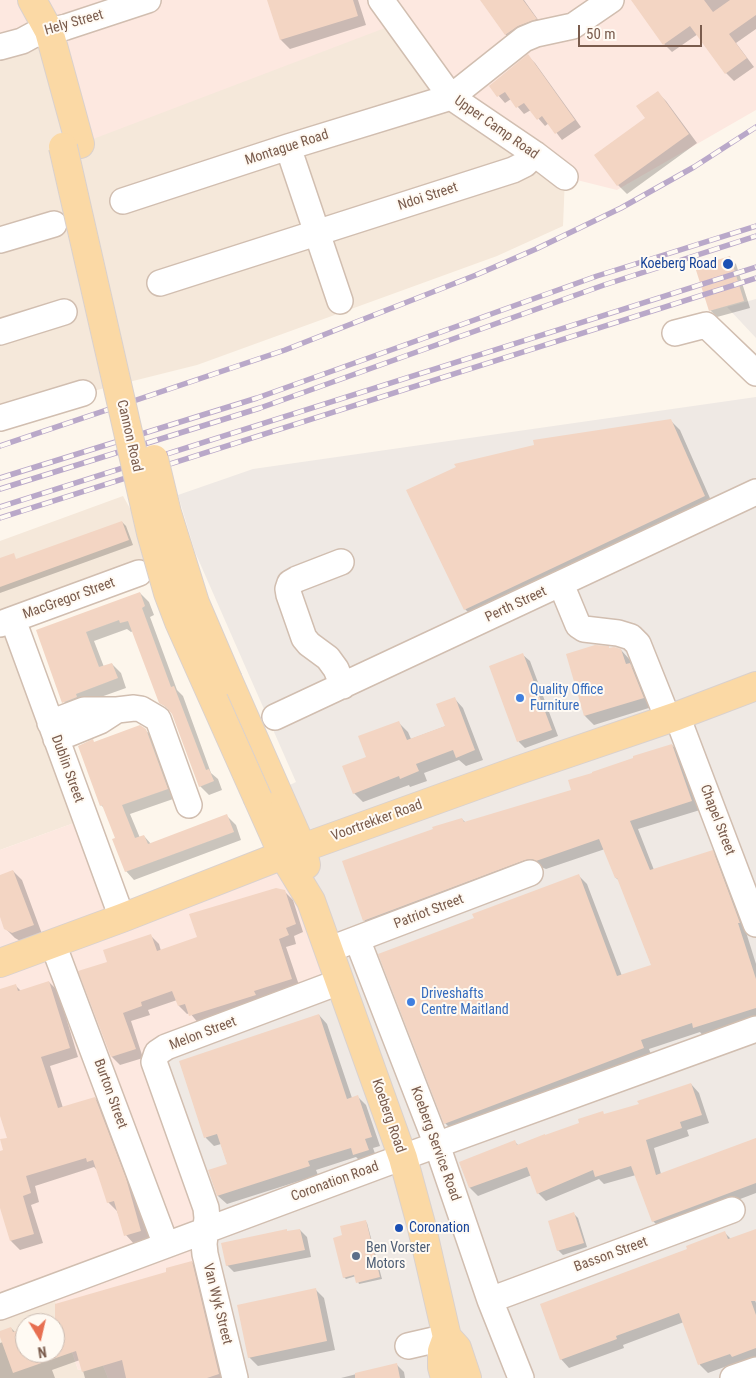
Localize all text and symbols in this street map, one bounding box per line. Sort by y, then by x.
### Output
street label: Hely Street [43,7,105,39]
scale bar [581,15,705,47]
text: 50 m [586,25,616,43]
street label: Upper Camp Road [451,93,541,163]
street label: Montague Road [243,127,331,169]
street label: Ndoi Street [396,179,460,215]
place label: Koeberg Road [640,256,717,272]
marker: Koeberg Road [721,257,735,271]
street label: Cannon Road [113,398,145,474]
street label: MacGregor Street [21,575,117,623]
street label: Perth Street [483,583,549,627]
place label: Quality Office Furniture [530,682,603,714]
marker: Quality Office Furniture [514,692,526,704]
street label: Dublin Street [47,733,87,805]
street label: Chapel Street [696,782,738,858]
street label: Voortrekker Road [329,797,425,845]
street label: Patriot Street [392,891,466,933]
place label: Driveshafts Centre Maitland [421,986,509,1019]
marker: Driveshafts Centre Maitland [405,996,417,1008]
street label: Melon Street [167,1014,239,1054]
street label: Burton Street [90,1057,130,1131]
street label: Koeberg Road [368,1077,408,1155]
street label: Koeberg Service Road [406,1084,464,1204]
street label: Coronation Road [289,1158,381,1206]
place label: Coronation [409,1220,470,1236]
marker: Coronation [393,1222,405,1234]
street label: Basson Street [572,1234,650,1276]
place label: Ben Vorster Motors [366,1240,430,1272]
marker: Ben Vorster Motors [350,1250,362,1262]
street label: Van Wyk Street [199,1262,235,1346]
north arrow [15,1313,65,1363]
text: N [37,1343,48,1360]

